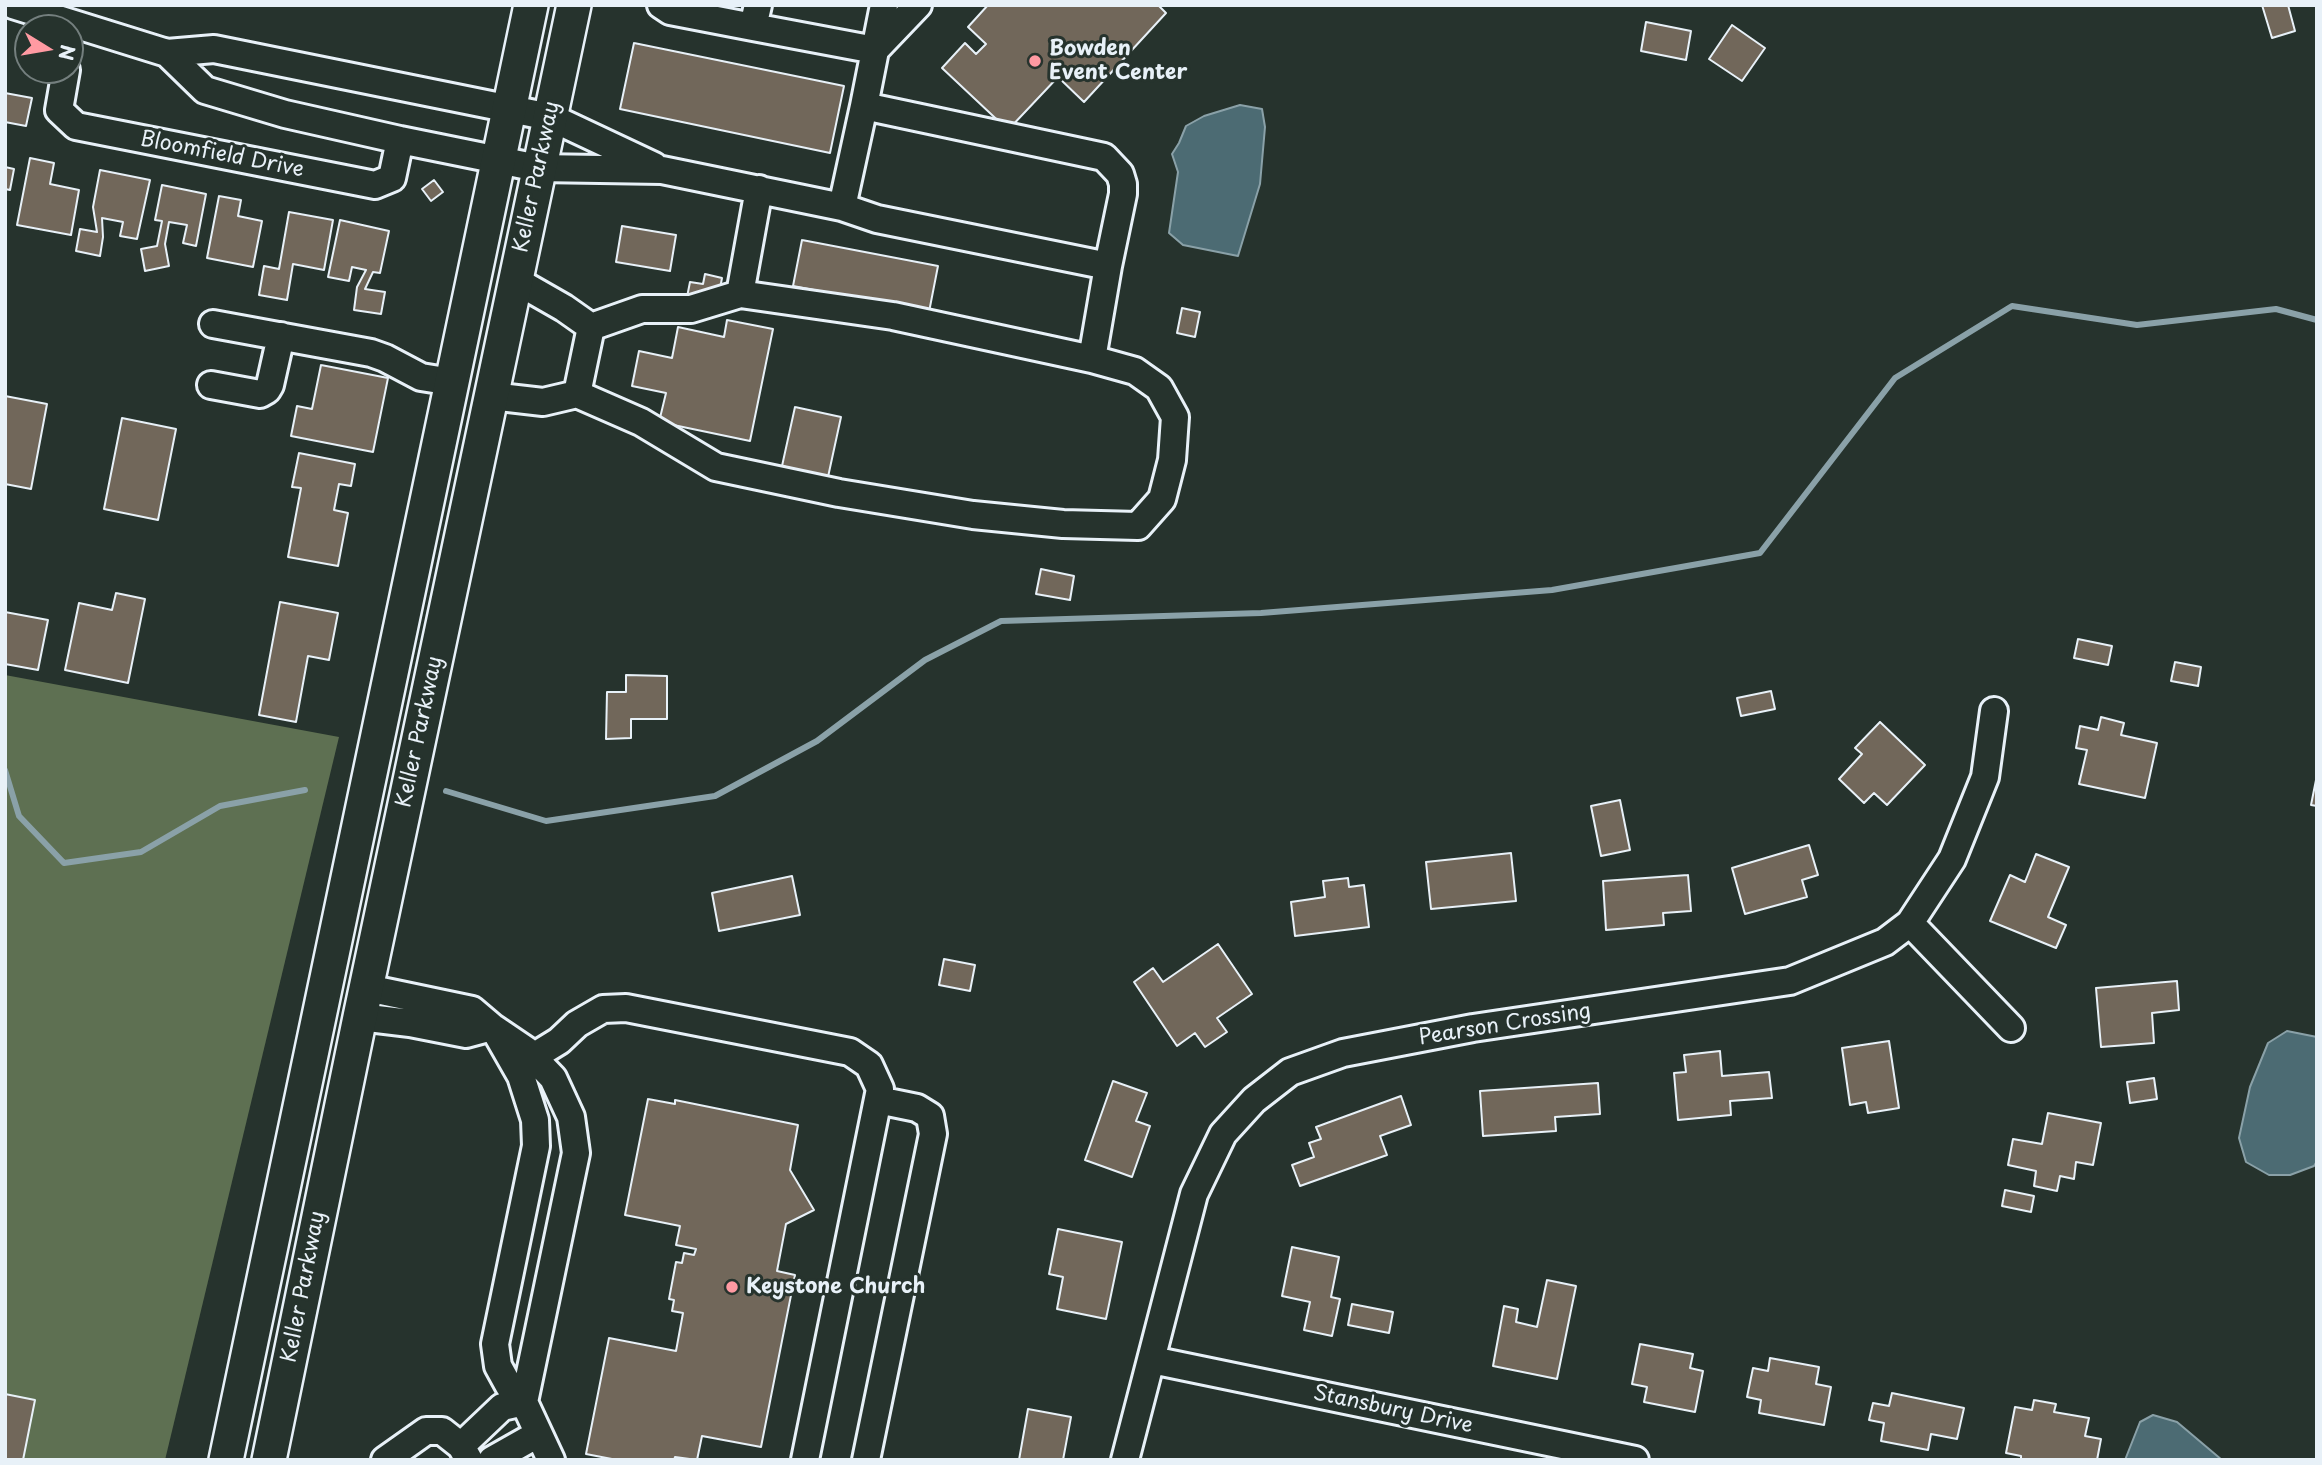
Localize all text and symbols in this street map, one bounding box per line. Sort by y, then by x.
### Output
north arrow [14,14,84,84]
place label: Bowden Event Center [1049,36,1187,86]
text: N [52,43,83,63]
marker: Bowden Event Center [1027,53,1043,69]
street label: Keller Parkway [509,99,565,255]
street label: Bloomfield Drive [138,127,306,183]
street label: Keller Parkway [392,654,448,810]
street label: Pearson Crossing [1417,999,1593,1051]
street label: Keller Parkway [277,1209,331,1365]
place label: Keystone Church [746,1274,925,1300]
marker: Keystone Church [724,1279,740,1295]
street label: Stansbury Drive [1311,1381,1475,1439]

